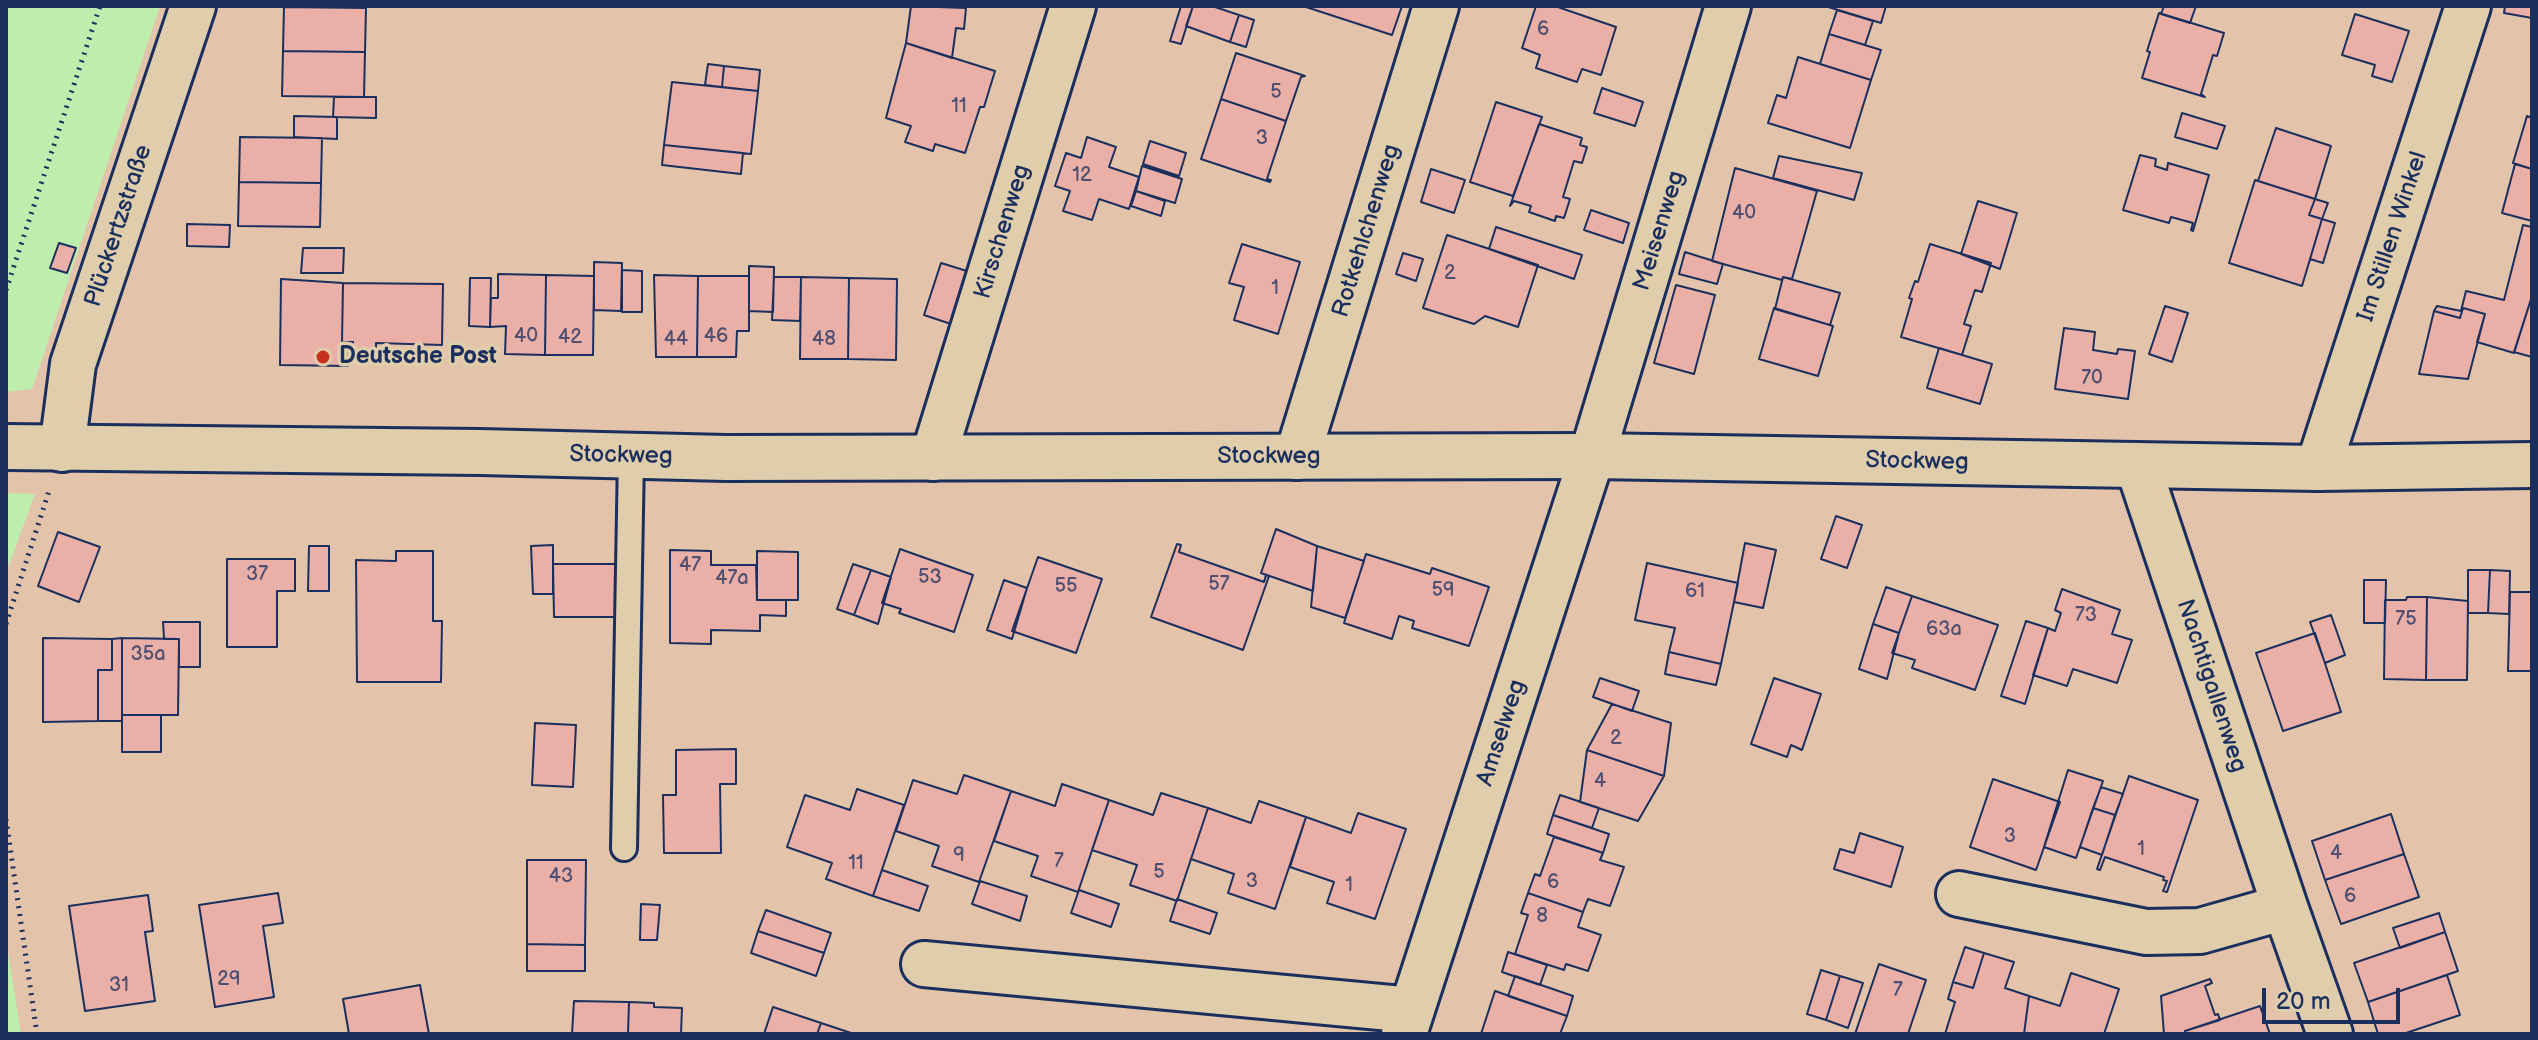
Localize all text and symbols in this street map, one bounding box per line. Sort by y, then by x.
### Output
house number: 6 [1537,18,1549,42]
house number: 5 [1270,81,1282,105]
house number: 11 [951,95,967,119]
house number: 3 [1256,127,1268,151]
street label: Plückertzstraße [79,141,159,311]
street label: Rotkehlchenweg [1327,141,1407,321]
street label: Im Stillen Winkel [2352,148,2434,326]
street label: Kirschenweg [969,161,1037,303]
house number: 12 [1072,164,1092,188]
street label: Meisenweg [1628,167,1692,295]
house number: 40 [1732,202,1756,226]
house number: 2 [1444,262,1456,286]
house number: 1 [1271,277,1279,301]
house number: 40 [514,325,538,349]
house number: 46 [704,325,728,349]
house number: 42 [558,326,582,350]
house number: 44 [664,328,688,352]
house number: 48 [812,328,836,352]
place label: Deutsche Post [339,343,497,371]
marker: Deutsche Post [314,348,332,366]
house number: 70 [2081,367,2103,391]
street label: Stockweg [569,441,673,471]
street label: Stockweg [1217,443,1321,471]
street label: Stockweg [1865,447,1969,477]
house number: 47 [679,554,701,578]
house number: 37 [246,563,268,587]
house number: 53 [918,566,942,590]
house number: 47a [715,567,749,591]
house number: 57 [1208,573,1230,597]
house number: 55 [1055,575,1077,599]
house number: 59 [1431,579,1455,603]
house number: 61 [1685,580,1705,604]
street label: Nachtigallenweg [2169,596,2253,776]
house number: 73 [2075,604,2097,628]
house number: 75 [2395,608,2417,632]
house number: 63a [1926,618,1962,642]
house number: 35a [130,643,166,667]
street label: Amselweg [1471,676,1533,790]
house number: 2 [1610,727,1622,751]
house number: 4 [1594,770,1606,794]
house number: 3 [2004,825,2016,849]
house number: 1 [2137,838,2145,862]
house number: 4 [2330,842,2342,866]
house number: 9 [953,844,965,868]
house number: 7 [1054,850,1064,874]
house number: 11 [848,852,864,876]
house number: 5 [1153,861,1165,885]
house number: 43 [549,865,573,889]
house number: 3 [1246,870,1258,894]
house number: 6 [1547,871,1559,895]
house number: 1 [1345,874,1353,898]
house number: 6 [2344,885,2356,909]
house number: 8 [1536,905,1548,929]
house number: 29 [217,968,241,992]
scale bar [2266,972,2404,1022]
house number: 31 [109,974,129,998]
house number: 7 [1893,979,1903,1003]
text: 20 m [2276,987,2331,1016]

